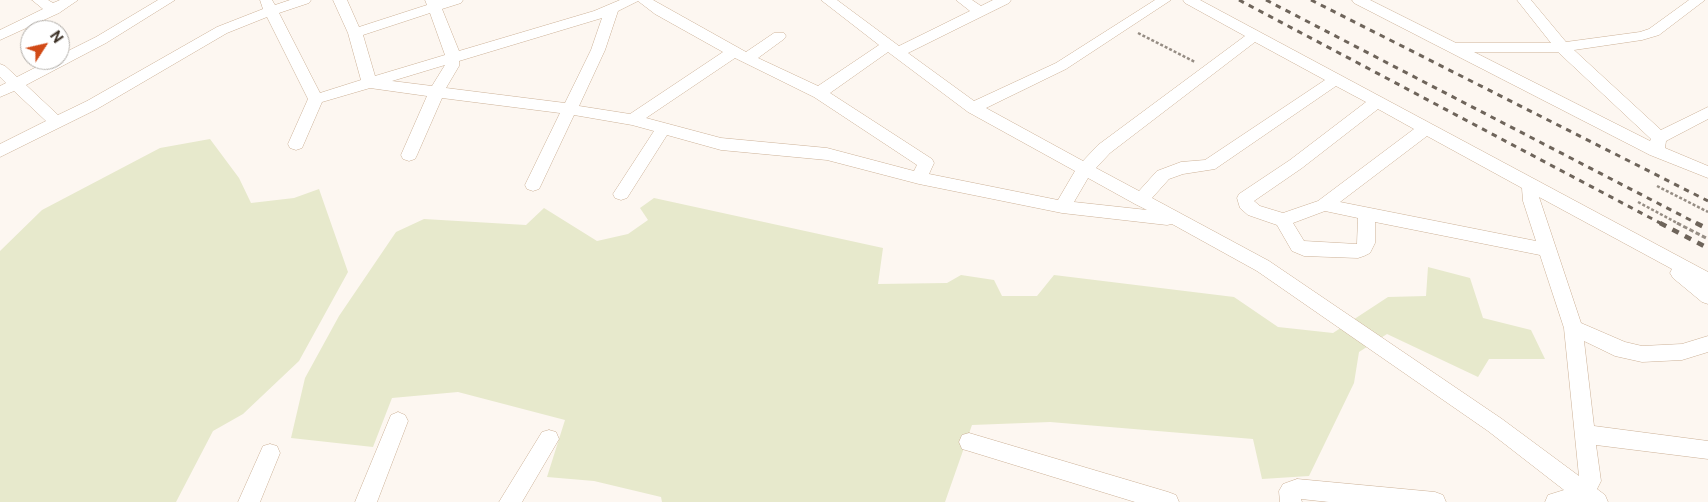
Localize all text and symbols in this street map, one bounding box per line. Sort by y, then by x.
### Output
north arrow [20,20,70,70]
text: N [47,28,66,46]

